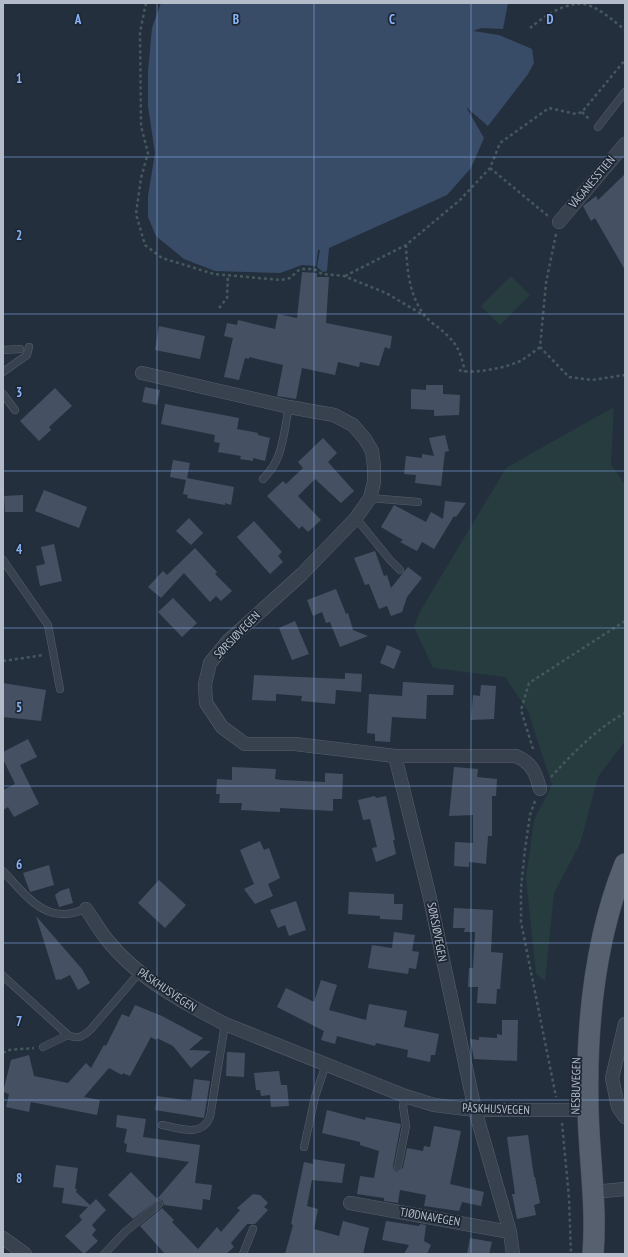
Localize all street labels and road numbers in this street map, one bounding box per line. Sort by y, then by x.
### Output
street label: VÅGANESSTIEN [565,152,618,212]
street label: SØRSJØVEGEN [210,608,263,661]
street label: SØRSJØVEGEN [424,901,451,963]
street label: PÅSKHUSVEGEN [135,964,199,1015]
street label: NESBUVEGEN [568,1057,583,1115]
street label: PÅSKHUSVEGEN [462,1100,530,1117]
street label: TJØDNAVEGEN [399,1204,461,1229]

